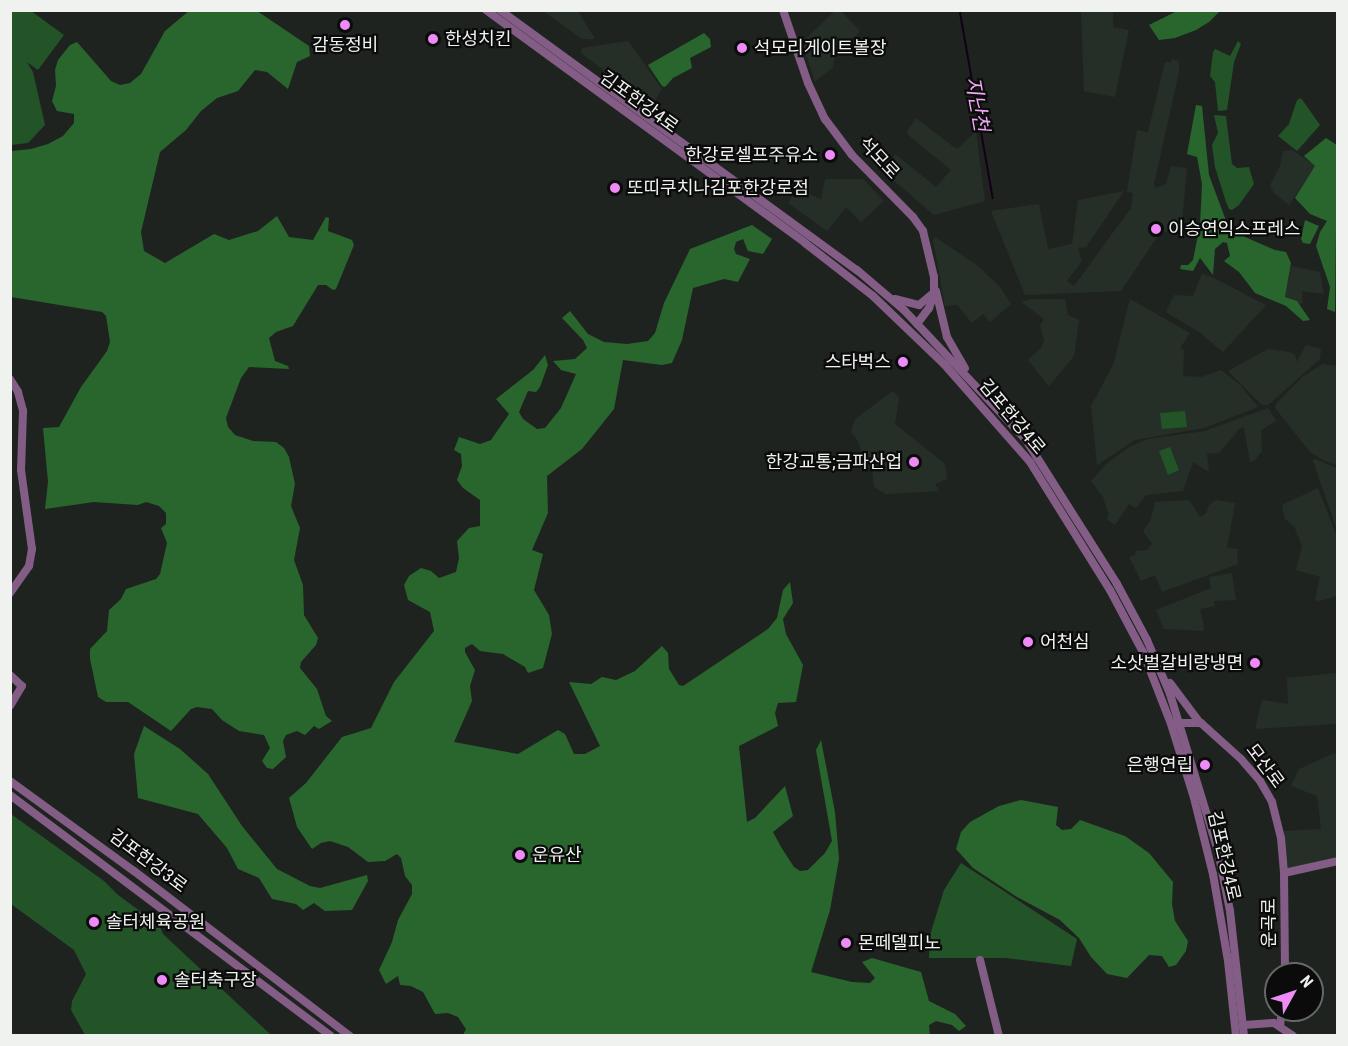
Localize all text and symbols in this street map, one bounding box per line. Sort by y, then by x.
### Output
marker: 감동정비 [338,18,352,32]
place label: 한성치킨 [445,28,511,50]
marker: 한성치킨 [426,32,440,46]
place label: 감동정비 [312,34,378,56]
place label: 석모리게이트볼장 [754,37,886,59]
marker: 석모리게이트볼장 [735,41,749,55]
street label: 김포한강4로 [596,66,682,138]
water label: 지난천 [960,75,994,133]
street label: 석모로 [854,132,904,184]
place label: 한강로셀프주유소 [686,144,818,166]
marker: 한강로셀프주유소 [823,148,837,162]
place label: 또띠쿠치나김포한강로점 [627,177,809,199]
marker: 또띠쿠치나김포한강로점 [608,181,622,195]
place label: 이승연익스프레스 [1168,218,1300,240]
marker: 이승연익스프레스 [1149,222,1163,236]
place label: 스타벅스 [825,351,891,373]
marker: 스타벅스 [896,355,910,369]
street label: 김포한강4로 [974,375,1050,459]
place label: 한강교통;금파산업 [766,451,902,473]
marker: 한강교통;금파산업 [907,455,921,469]
place label: 어천심 [1040,631,1090,653]
marker: 어천심 [1021,635,1035,649]
place label: 소삿벌갈비랑냉면 [1111,652,1243,674]
marker: 소삿벌갈비랑냉면 [1248,656,1262,670]
street label: 모산로 [1241,740,1289,792]
place label: 은행연립 [1127,754,1193,776]
marker: 은행연립 [1198,758,1212,772]
street label: 김포한강4로 [1203,809,1245,903]
street label: 김포한강3로 [105,825,191,897]
place label: 운유산 [532,844,582,866]
marker: 운유산 [513,848,527,862]
street label: 운곡로 [1258,898,1280,948]
place label: 솔터체육공원 [106,911,205,933]
marker: 솔터체육공원 [87,915,101,929]
place label: 몬떼델피노 [858,932,941,954]
marker: 몬떼델피노 [839,936,853,950]
north arrow [1264,962,1324,1022]
place label: 솔터축구장 [174,969,257,991]
text: N [1296,972,1317,991]
marker: 솔터축구장 [155,973,169,987]

